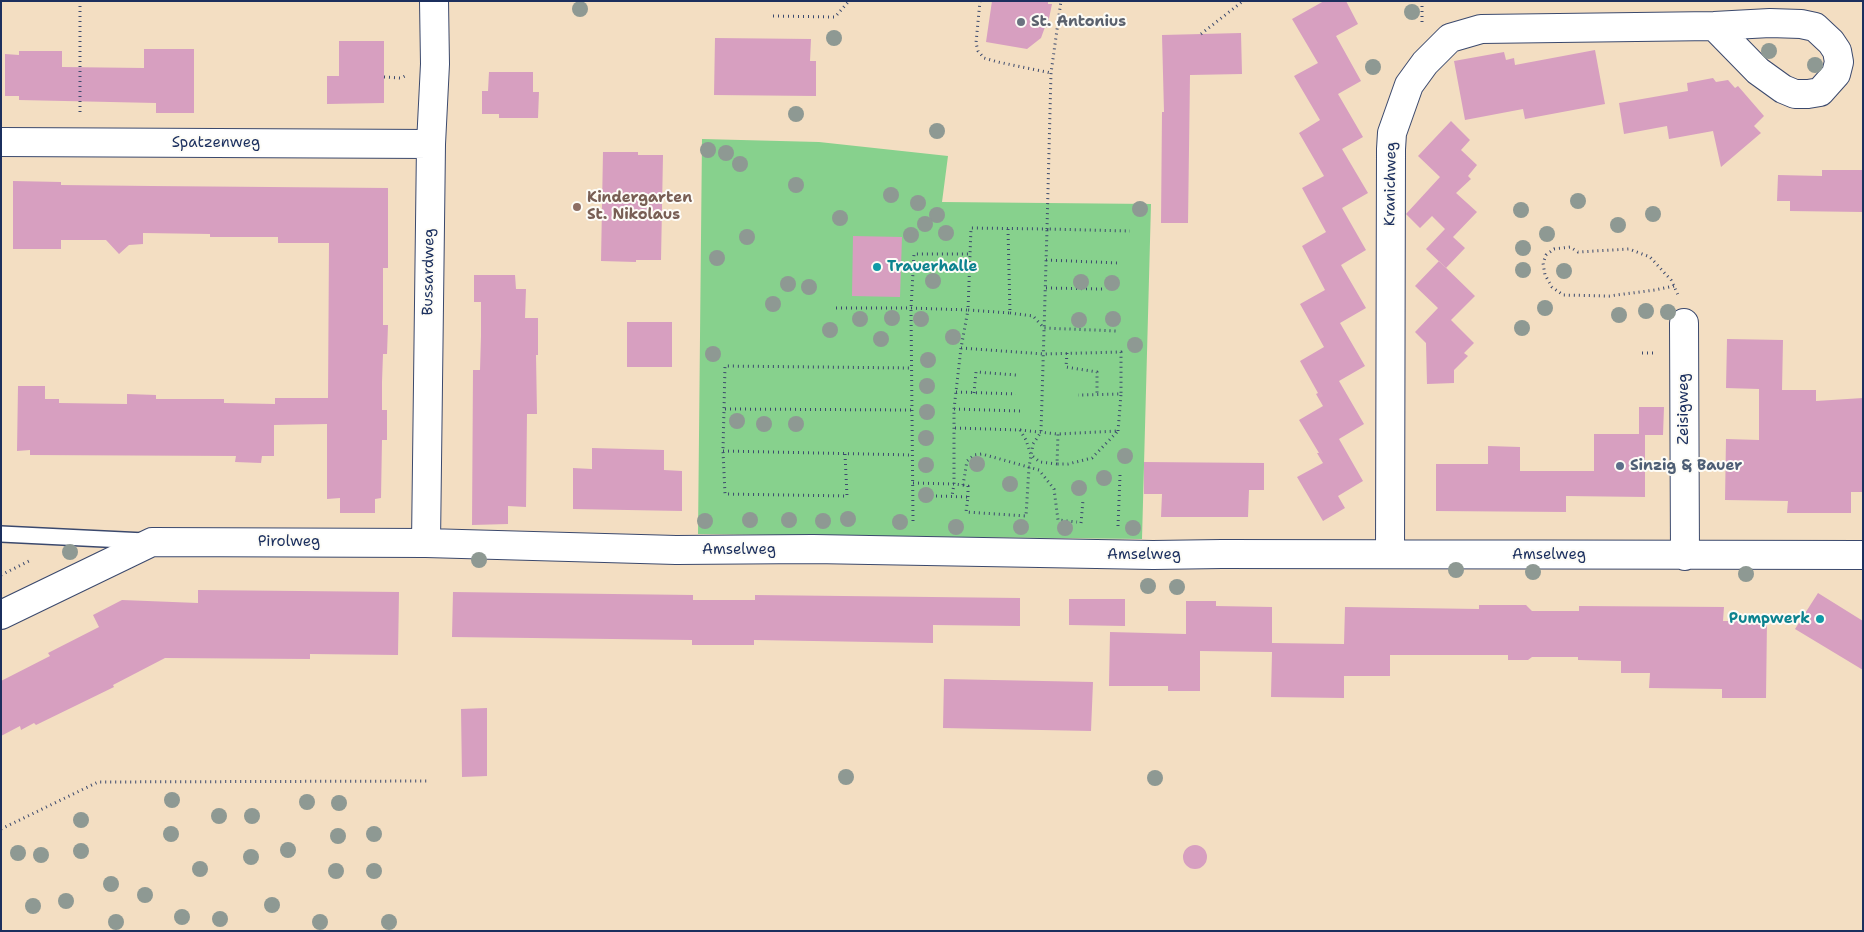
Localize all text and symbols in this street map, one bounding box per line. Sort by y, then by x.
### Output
place label: St. Antonius [1031,13,1126,31]
marker: St. Antonius [1015,16,1027,28]
street label: Spatzenweg [172,134,260,152]
street label: Kranichweg [1381,142,1401,226]
place label: Kindergarten St. Nikolaus [587,189,692,224]
marker: Kindergarten St. Nikolaus [571,201,583,213]
street label: Bussardweg [419,228,439,316]
place label: Trauerhalle [887,258,978,276]
marker: Trauerhalle [871,261,883,273]
street label: Zeisigweg [1675,373,1693,445]
place label: Sinzig & Bauer [1630,457,1742,475]
marker: Sinzig & Bauer [1614,460,1626,472]
street label: Pirolweg [258,533,320,551]
street label: Amselweg [702,541,776,559]
street label: Amselweg [1107,546,1181,564]
street label: Amselweg [1512,546,1586,564]
place label: Pumpwerk [1729,610,1810,628]
marker: Pumpwerk [1814,613,1826,625]

